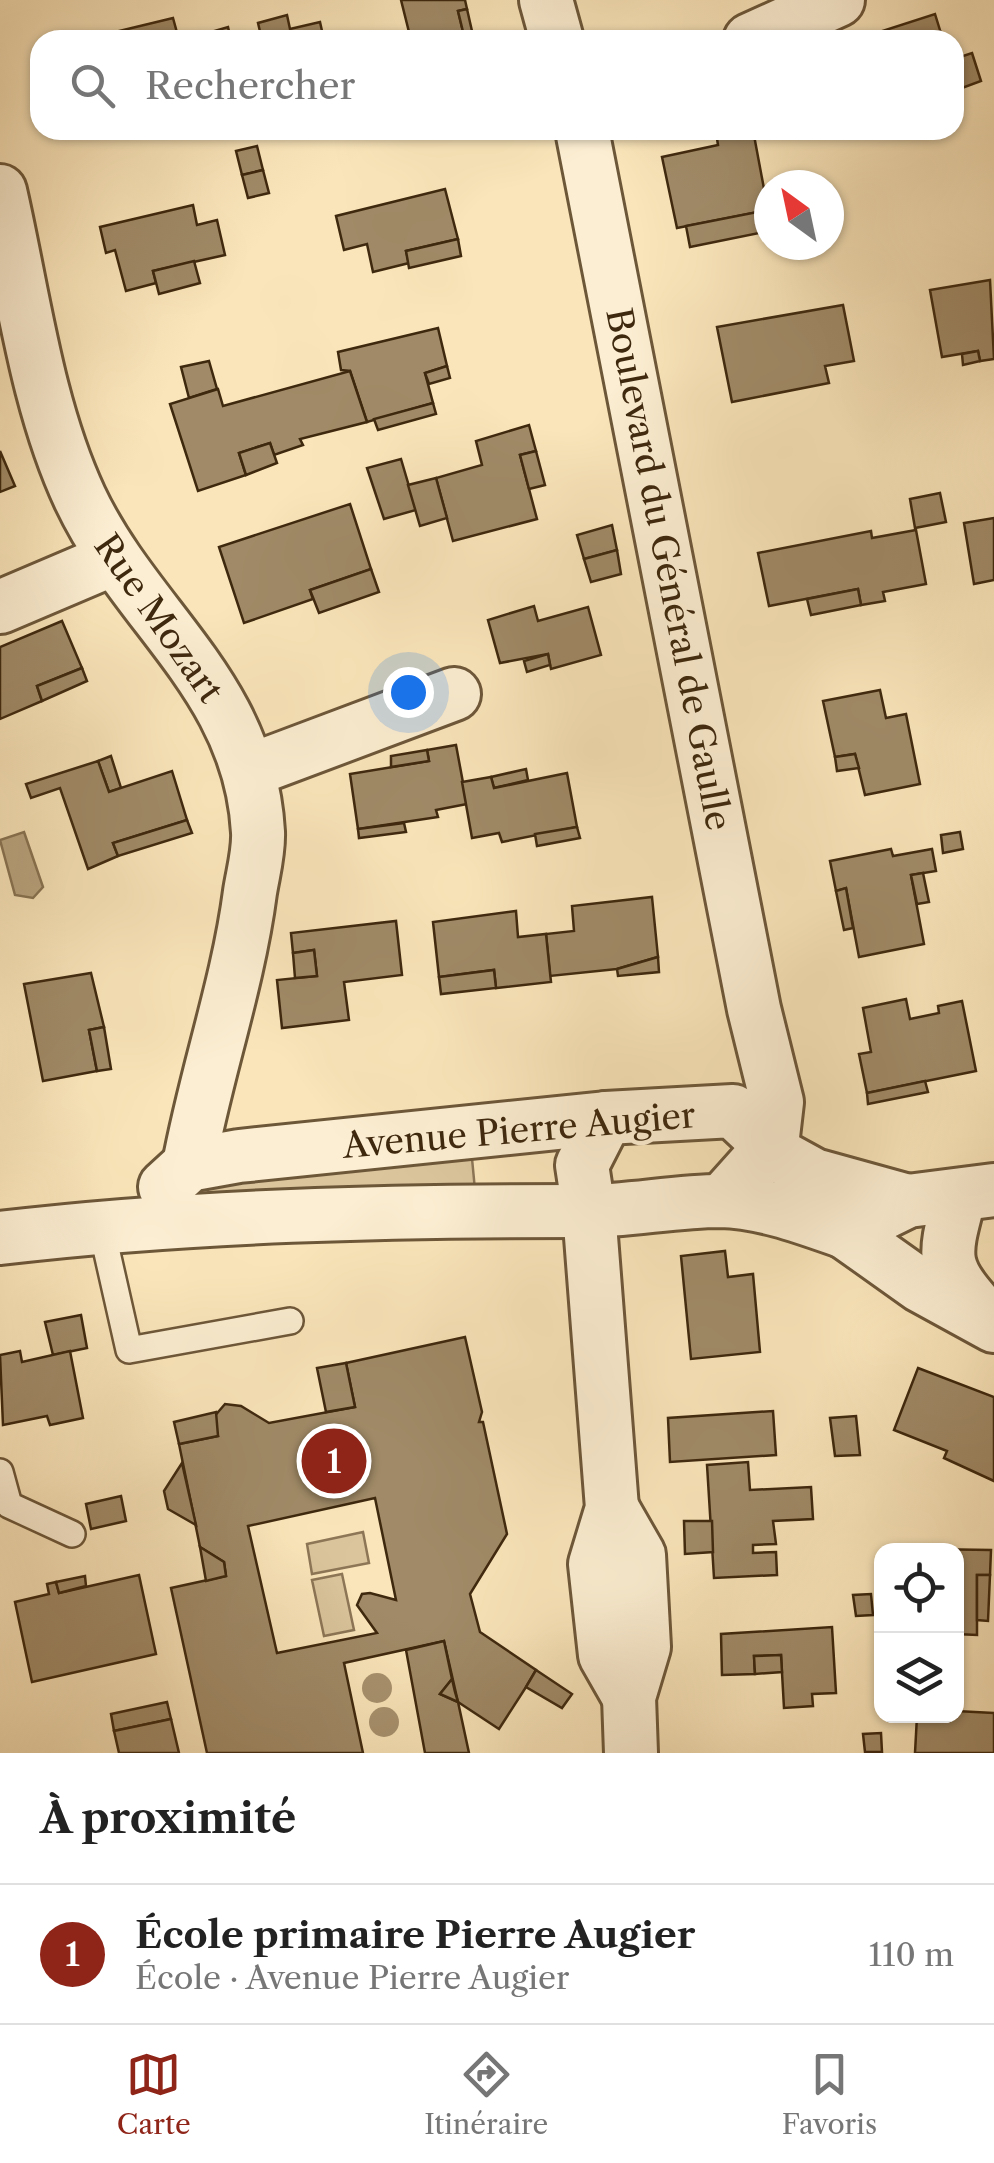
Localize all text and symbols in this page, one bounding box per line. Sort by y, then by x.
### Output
search box [30,30,964,140]
icon: search [65,58,120,113]
text: Rechercher [145,62,355,109]
north arrow [754,170,844,260]
street label: Boulevard du Général de Gaulle [597,304,741,834]
street label: Rue Mozart [85,526,233,711]
your location [383,667,434,718]
street label: Avenue Pierre Augier [340,1093,698,1167]
pin: 1 [302,1424,366,1498]
map controls [874,1543,964,1723]
button: locate [874,1543,964,1633]
button: layers [874,1633,964,1723]
text: À proximité [40,1792,296,1844]
text: École primaire Pierre Augier [135,1911,695,1958]
text: 1 [65,1935,80,1974]
text: 110 m [868,1935,954,1974]
text: École · Avenue Pierre Augier [135,1958,569,1997]
tab: Carte [117,2047,191,2141]
tab: Itinéraire [424,2047,548,2141]
tab: Favoris [782,2047,877,2141]

